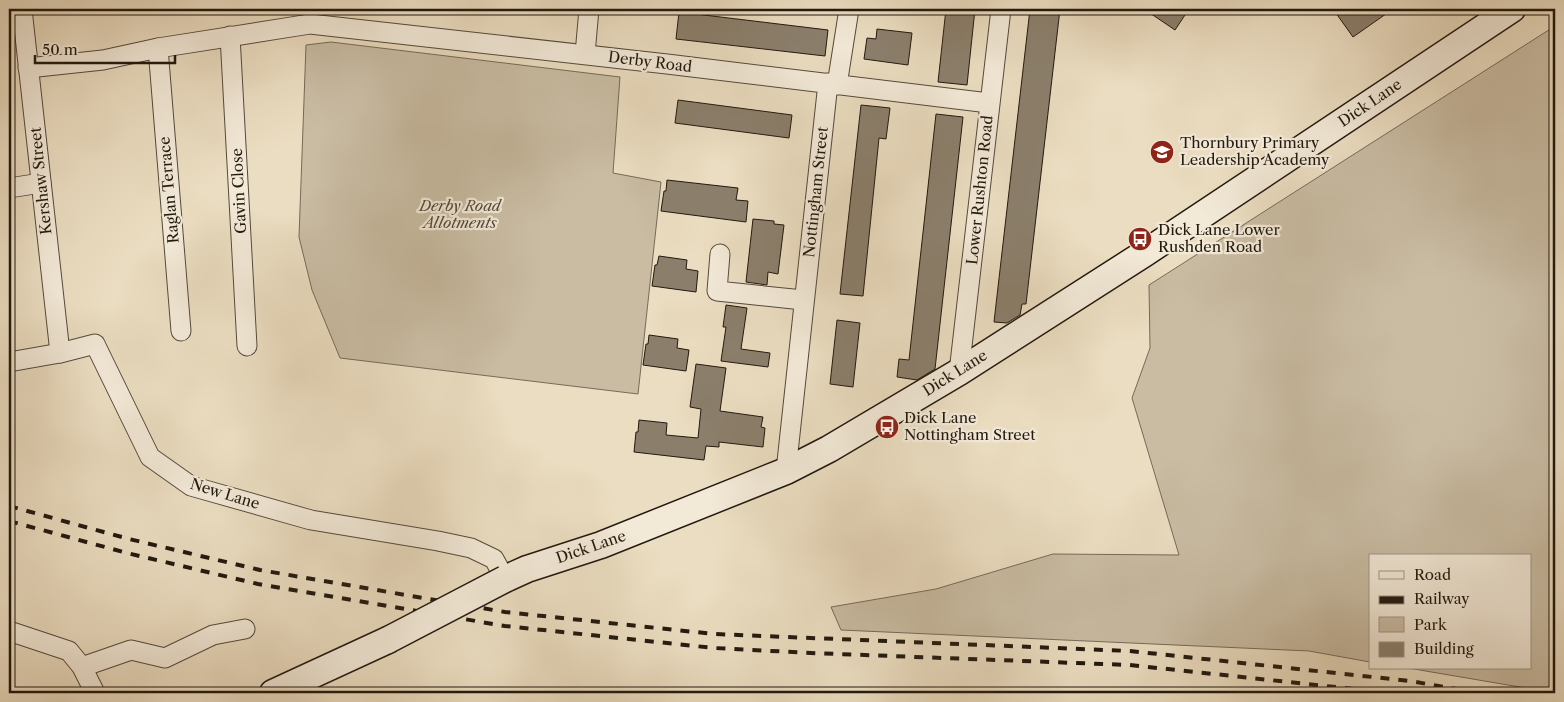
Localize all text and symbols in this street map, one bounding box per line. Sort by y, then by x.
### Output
scale bar [35,32,175,64]
text: 50 m [42,40,78,59]
street label: Derby Road [607,47,693,76]
street label: Dick Lane [1334,74,1405,131]
street label: Lower Rushton Road [962,114,997,266]
street label: Nottingham Street [799,125,832,258]
street label: Kershaw Street [25,126,56,236]
place label: Thornbury Primary Leadership Academy [1180,133,1330,169]
street label: Raglan Terrace [154,136,183,244]
school or university icon: Thornbury Primary Leadership Academy [1149,139,1175,165]
street label: Gavin Close [227,148,250,234]
park label: Derby Road Allotments [418,196,503,232]
place label: Dick Lane Lower Rushden Road [1158,220,1280,256]
bus stop icon: Dick Lane Lower Rushden Road [1127,226,1153,252]
street label: Dick Lane [919,345,991,400]
place label: Dick Lane Nottingham Street [904,408,1036,444]
bus stop icon: Dick Lane Nottingham Street [874,414,900,440]
street label: New Lane [188,474,262,513]
street label: Dick Lane [553,526,628,567]
legend [1369,554,1532,670]
text: Road [1414,565,1451,584]
text: Railway [1414,589,1470,608]
text: Park [1414,615,1448,634]
text: Building [1414,639,1474,658]

